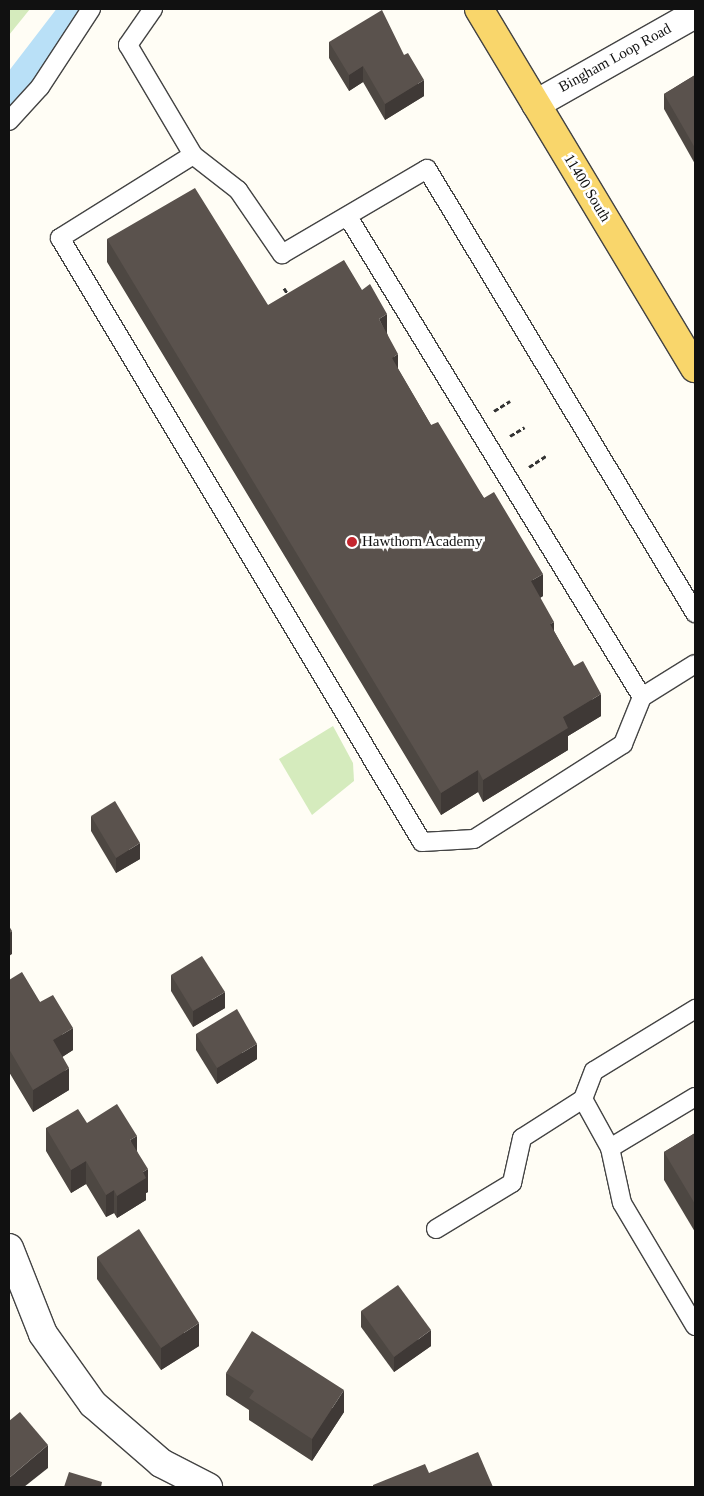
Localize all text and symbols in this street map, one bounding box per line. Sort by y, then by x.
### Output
street label: Bingham Loop Road [556,20,674,96]
street label: 11400 South [560,151,614,225]
place label: Hawthorn Academy [362,533,483,551]
marker: Hawthorn Academy [346,536,358,548]

